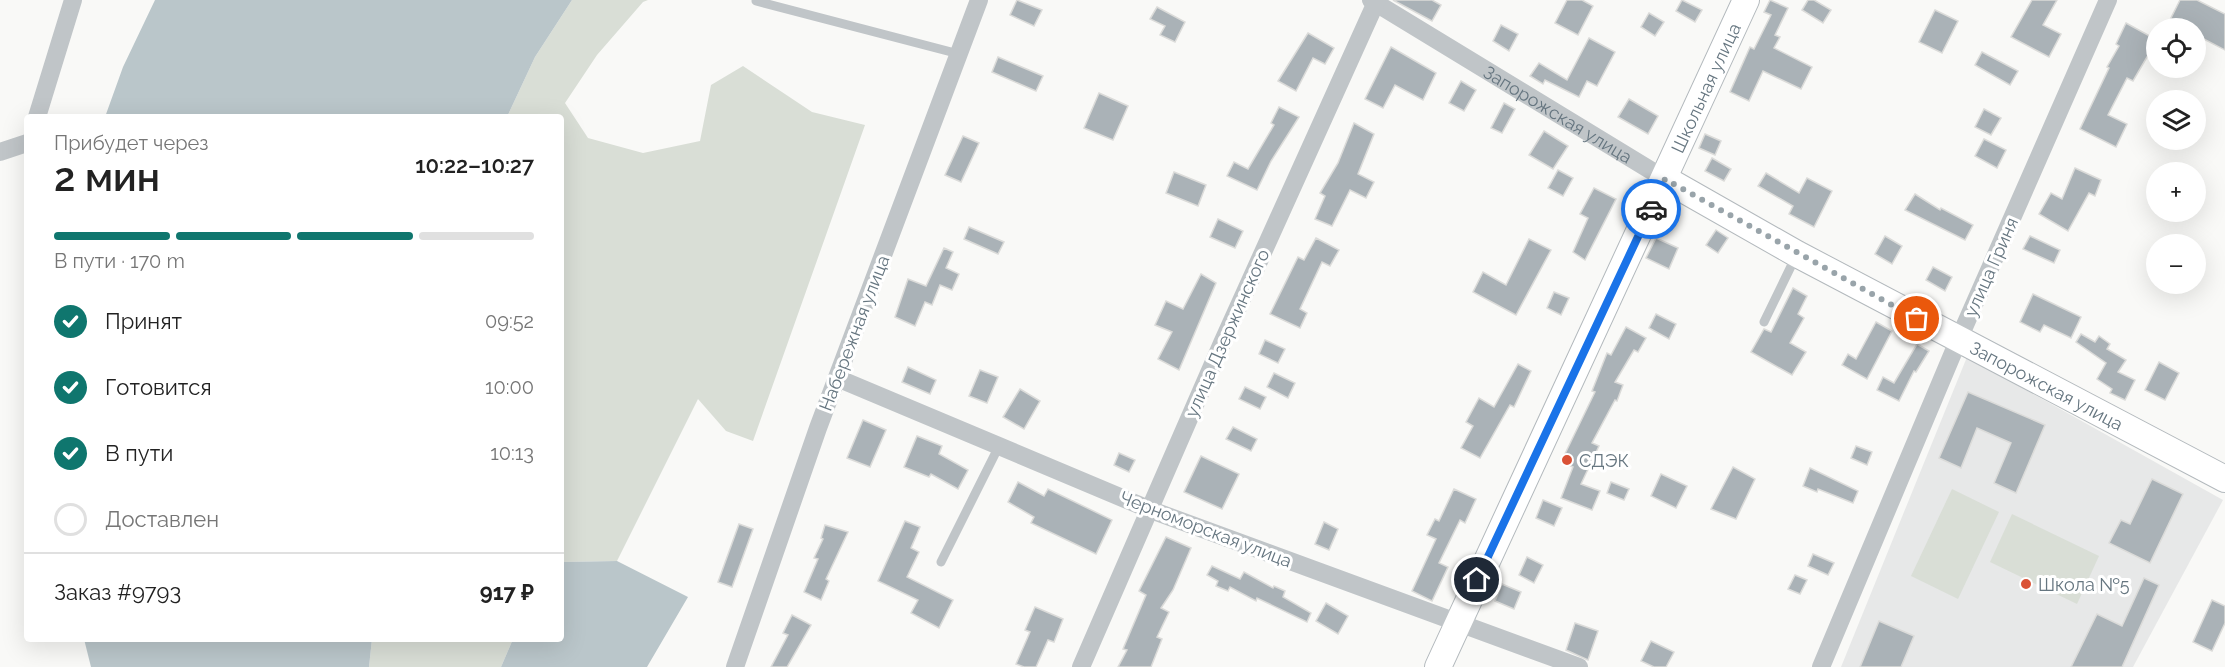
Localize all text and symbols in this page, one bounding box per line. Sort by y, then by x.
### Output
map controls [2146,18,2206,294]
button: locate [2146,18,2206,78]
street label: Школьная улица [1666,20,1744,156]
street label: Запорожская улица [1480,61,1636,167]
button: layers [2146,90,2206,150]
text: Прибудет через [54,131,208,155]
text: 10:22–10:27 [415,152,534,178]
text: 2 мин [54,154,160,200]
button: + [2146,162,2206,222]
courier [1621,179,1681,239]
icon: car [1635,193,1668,226]
street label: улица Гриня [1960,214,2022,320]
button: − [2146,234,2206,294]
street label: улица Дзержинского [1180,245,1274,420]
text: В пути · 170 m [54,249,185,273]
street label: Набережная улица [815,252,893,414]
pin [1891,293,1942,344]
icon: bag [1900,302,1933,335]
icon: check [54,305,87,338]
text: Принят [105,308,182,334]
text: 09:52 [485,309,534,333]
street label: Запорожская улица [1967,336,2127,434]
icon: check [54,371,87,404]
text: Готовится [105,374,212,400]
text: 10:00 [485,375,534,399]
icon: check [54,437,87,470]
text: В пути [105,440,173,466]
text: 10:13 [490,441,534,465]
place label: СДЭК [1579,450,1629,471]
marker: СДЭК [1560,453,1574,467]
street label: Черноморская улица [1117,487,1295,571]
text: Доставлен [105,506,219,532]
pin [1451,554,1502,605]
icon: home [1460,563,1493,596]
place label: Школа №5 [2038,574,2130,595]
marker: Школа №5 [2019,577,2033,591]
text: Заказ #9793 [54,579,181,605]
text: 917 ₽ [480,579,534,605]

